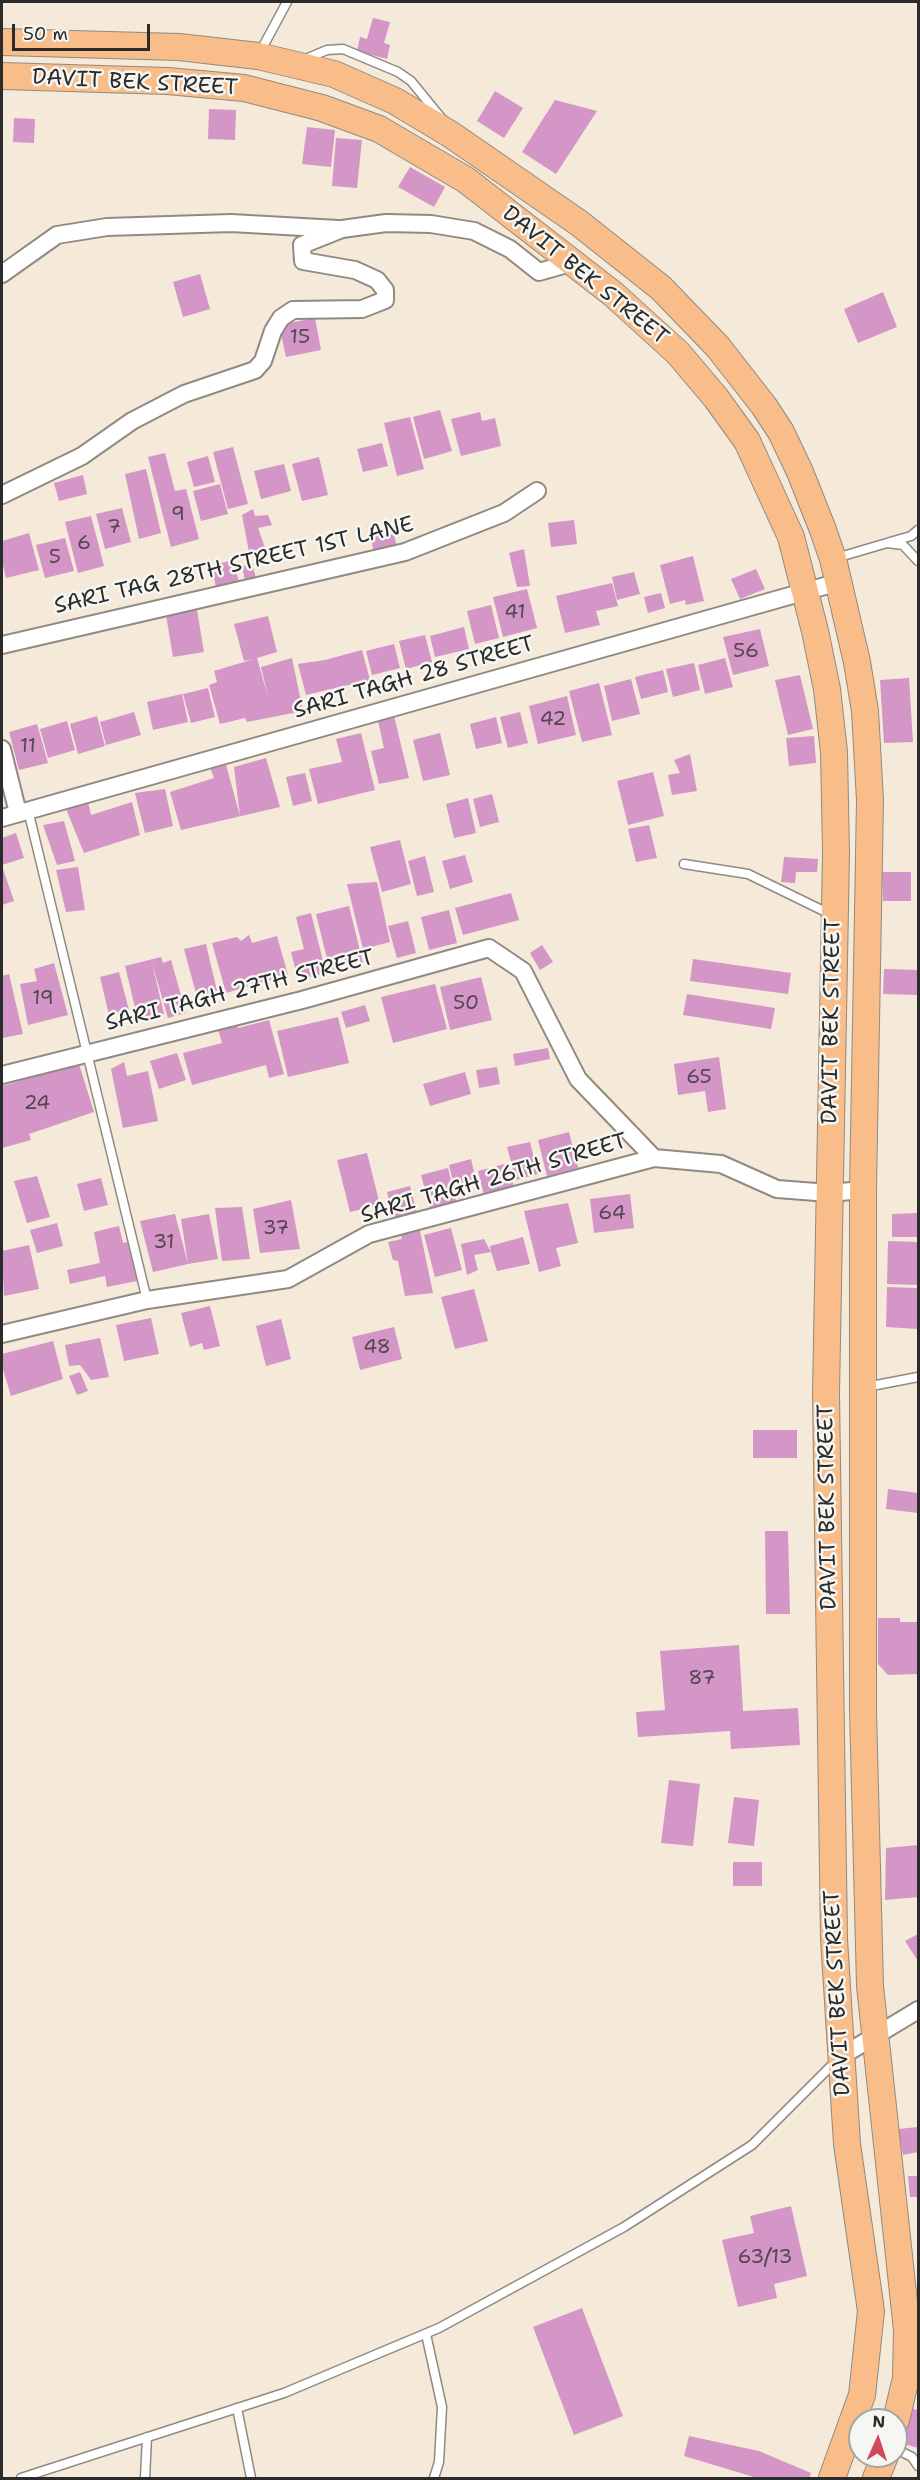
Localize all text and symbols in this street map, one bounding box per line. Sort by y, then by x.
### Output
scale bar [15,12,153,50]
text: 50 m [23,22,68,46]
street label: DAVIT BEK STREET [31,64,239,102]
street label: DAVIT BEK STREET [497,201,673,351]
house number: 15 [290,326,310,350]
house number: 9 [171,503,185,527]
street label: SARI TAG 28TH STREET 1ST LANE [52,512,416,620]
house number: 7 [107,516,121,540]
house number: 6 [77,532,91,556]
house number: 5 [49,546,61,570]
house number: 41 [504,601,526,625]
street label: SARI TAGH 28 STREET [291,631,537,725]
house number: 56 [733,640,759,664]
house number: 42 [540,708,566,732]
house number: 11 [20,735,36,759]
street label: DAVIT BEK STREET [817,918,847,1124]
street label: SARI TAGH 27TH STREET [103,945,377,1037]
house number: 19 [32,987,54,1011]
house number: 50 [453,992,479,1016]
house number: 65 [686,1066,712,1090]
house number: 24 [24,1092,50,1116]
street label: SARI TAGH 26TH STREET [358,1128,630,1230]
house number: 64 [598,1202,626,1226]
house number: 37 [263,1217,289,1241]
house number: 31 [153,1231,175,1255]
house number: 48 [363,1336,391,1360]
street label: DAVIT BEK STREET [813,1404,843,1610]
house number: 87 [689,1667,715,1691]
street label: DAVIT BEK STREET [819,1889,857,2097]
house number: 63/13 [738,2246,792,2270]
north arrow [848,2408,908,2468]
text: N [872,2411,886,2432]

